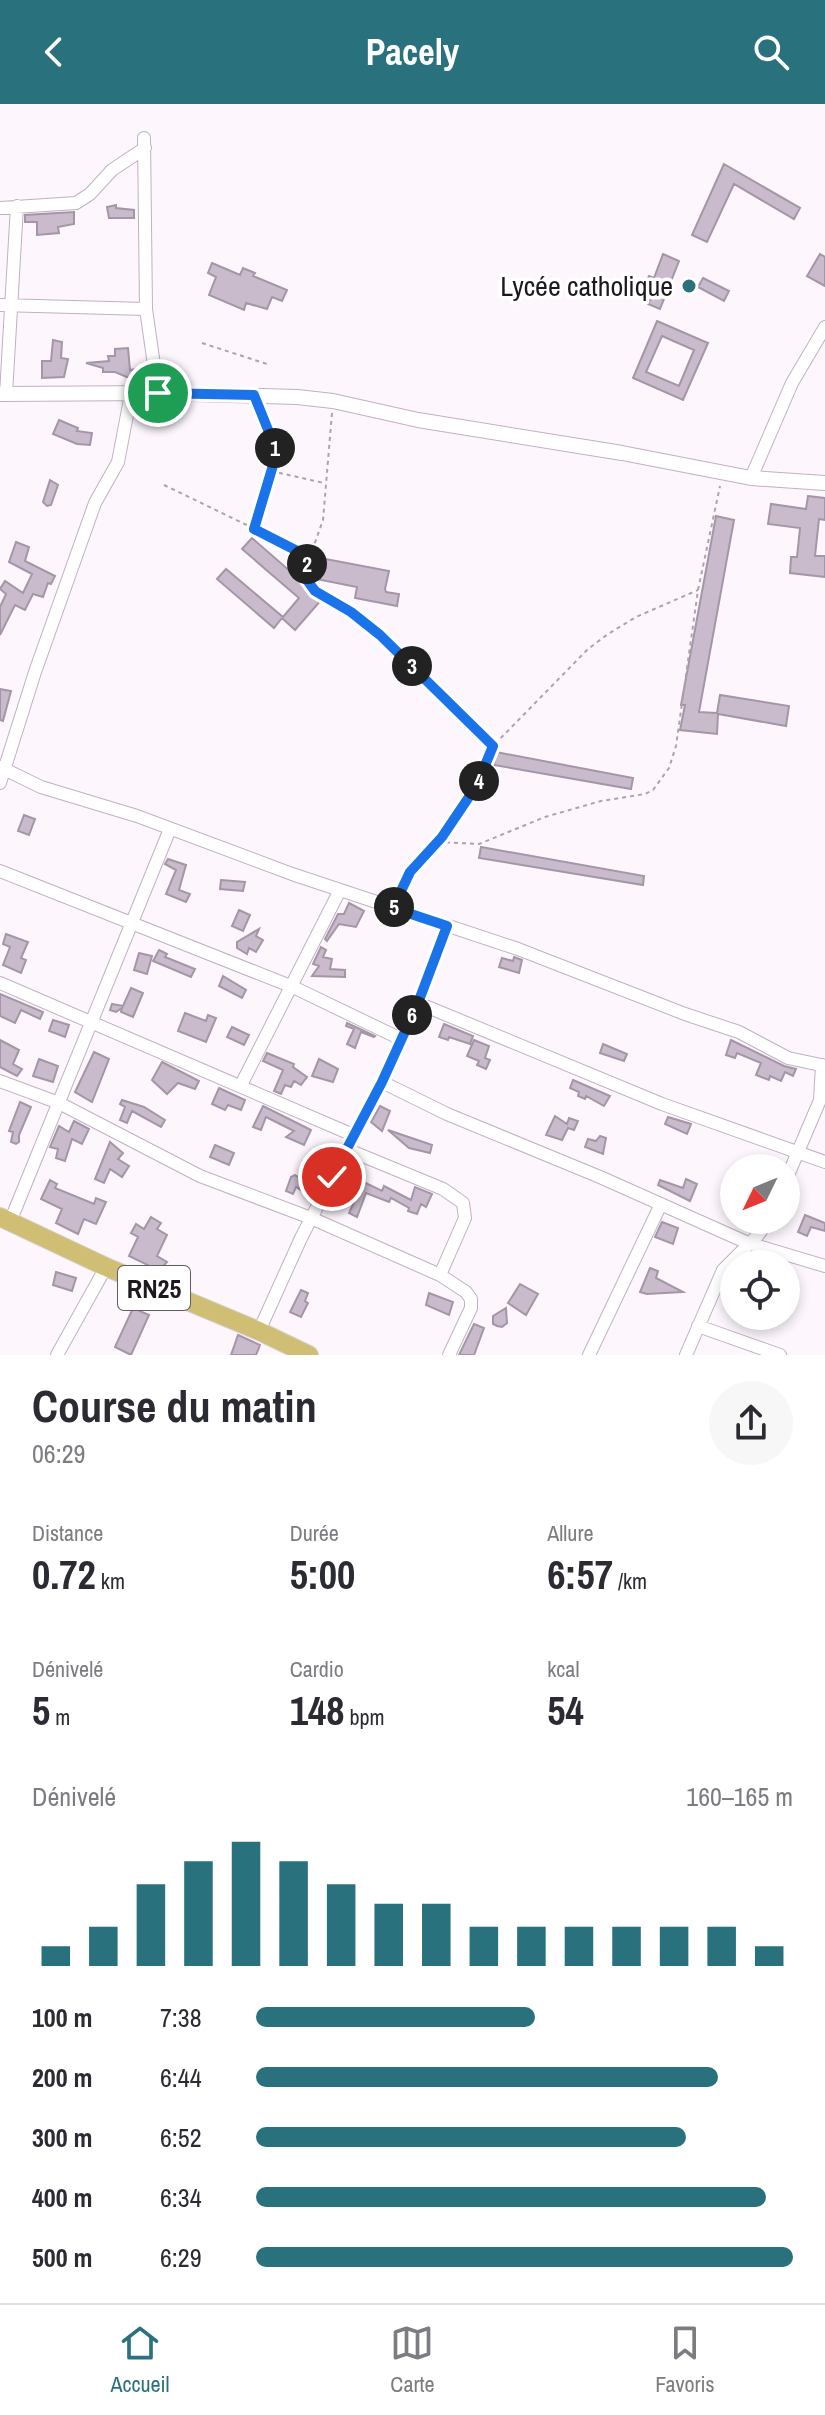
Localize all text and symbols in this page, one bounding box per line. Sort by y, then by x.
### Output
text: Pacely [366,28,459,76]
icon: back [32,30,76,74]
icon: search [749,30,793,74]
place label: Lycée catholique [500,267,673,305]
marker: Lycée catholique [680,277,698,295]
pin [124,359,192,427]
icon: arrive [136,371,180,415]
pin: 1 [255,428,295,468]
text: 1 [270,433,280,463]
pin: 2 [287,544,327,584]
text: 2 [302,549,312,579]
pin: 3 [392,646,432,686]
text: 3 [407,651,417,681]
pin: 4 [459,761,499,801]
text: 4 [474,766,484,796]
pin: 5 [374,887,414,927]
text: 5 [389,892,399,922]
pin: 6 [392,995,432,1035]
text: 6 [407,1000,417,1030]
pin [298,1143,366,1211]
north arrow [720,1154,800,1234]
map controls [720,1154,800,1330]
icon: check [310,1155,354,1199]
button: locate [720,1250,800,1330]
road number: RN25 [118,1266,190,1310]
text: Course du matin [32,1376,317,1436]
button: share [709,1381,793,1465]
text: 06:29 [32,1436,85,1471]
text: Distance [32,1518,103,1548]
text: Durée [290,1518,339,1548]
text: Allure [547,1518,593,1548]
text: 0.72 [32,1548,96,1601]
text: 5:00 [290,1548,355,1601]
text: 6:57 [547,1548,613,1601]
text: km [96,1566,125,1596]
text: /km [613,1566,647,1596]
text: Dénivelé [32,1654,103,1684]
text: Cardio [290,1654,344,1684]
text: kcal [547,1654,579,1684]
text: 5 [32,1684,50,1737]
text: 148 [290,1684,344,1737]
text: 54 [547,1684,584,1737]
text: m [50,1702,70,1732]
text: bpm [344,1702,385,1732]
text: Dénivelé [32,1779,116,1814]
text: 160–165 m [686,1779,793,1814]
text: 100 m [32,2000,92,2035]
text: 7:38 [160,2000,202,2035]
text: 200 m [32,2060,92,2095]
text: 6:44 [160,2060,202,2095]
text: 300 m [32,2120,92,2155]
text: 6:52 [160,2120,202,2155]
text: 400 m [32,2180,92,2215]
text: 6:34 [160,2180,202,2215]
text: 500 m [32,2240,92,2275]
text: 6:29 [160,2240,202,2275]
tab: Accueil [110,2321,170,2399]
tab: Carte [390,2321,434,2399]
tab: Favoris [655,2321,715,2399]

